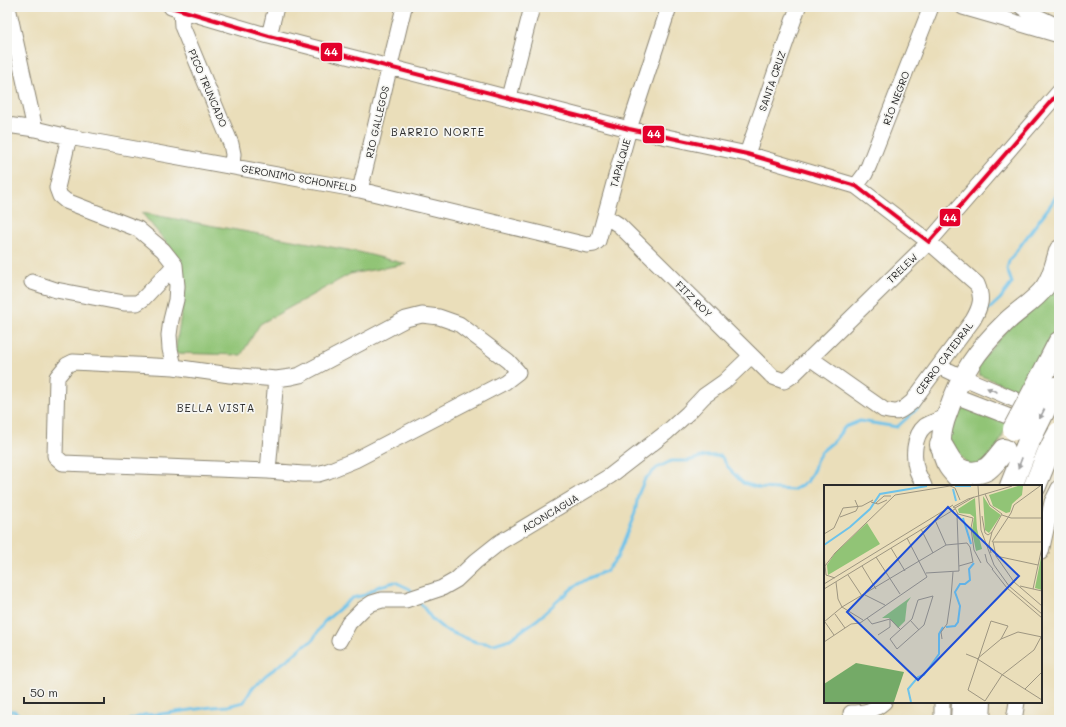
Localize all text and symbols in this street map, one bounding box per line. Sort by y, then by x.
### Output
line badge: 44 [320,42,343,62]
text: 44 [324,44,338,59]
street label: PICO TRUNCADO [185,47,231,129]
street label: SANTA CRUZ [755,49,789,113]
street label: RÍO NEGRO [879,69,913,127]
street label: RIO GALLEGOS [362,84,392,159]
district label: BARRIO NORTE [391,124,485,139]
line badge: 44 [642,125,665,144]
text: 44 [647,126,661,141]
street label: TAPALQUE [606,137,634,189]
street label: GERONIMO SCHONFELD [240,161,358,195]
line badge: 44 [939,208,961,227]
text: 44 [943,210,957,225]
street label: TRELEW [884,250,920,286]
street label: FITZ ROY [673,278,715,320]
street label: CERRO CATEDRAL [912,318,976,397]
one-way arrow [987,387,998,393]
district label: BELLA VISTA [177,400,255,415]
one-way arrow [1039,409,1045,420]
one-way arrow [1017,458,1023,469]
inset map [824,485,1042,703]
street label: ACONCAGUA [519,491,581,535]
scale bar [24,679,104,705]
text: 50 m [30,684,58,700]

